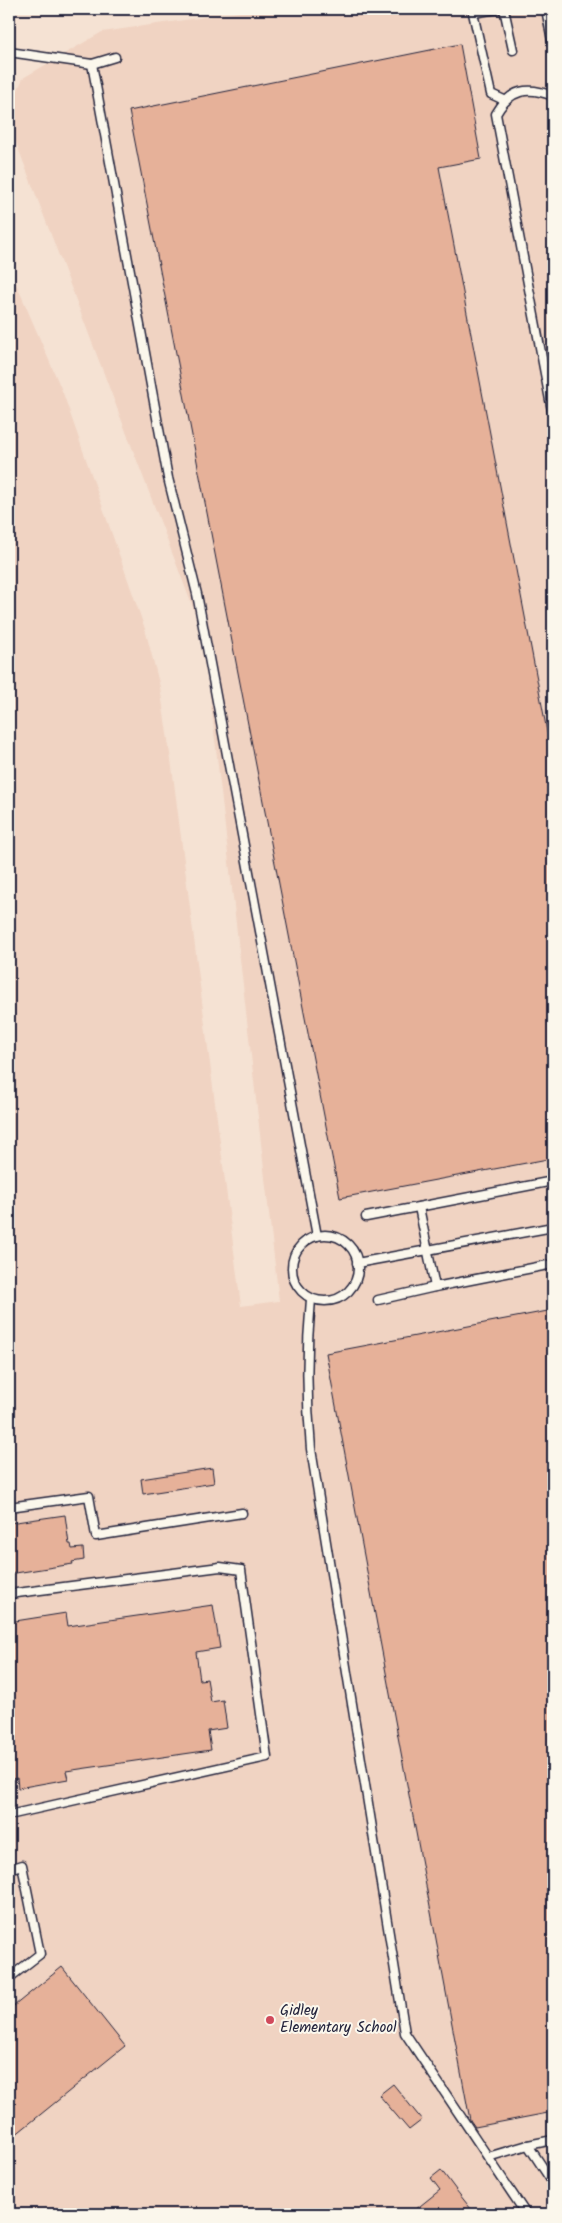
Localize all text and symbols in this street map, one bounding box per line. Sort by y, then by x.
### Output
place label: Gidley Elementary School [280,1999,397,2040]
marker: Gidley Elementary School [264,2014,276,2026]

